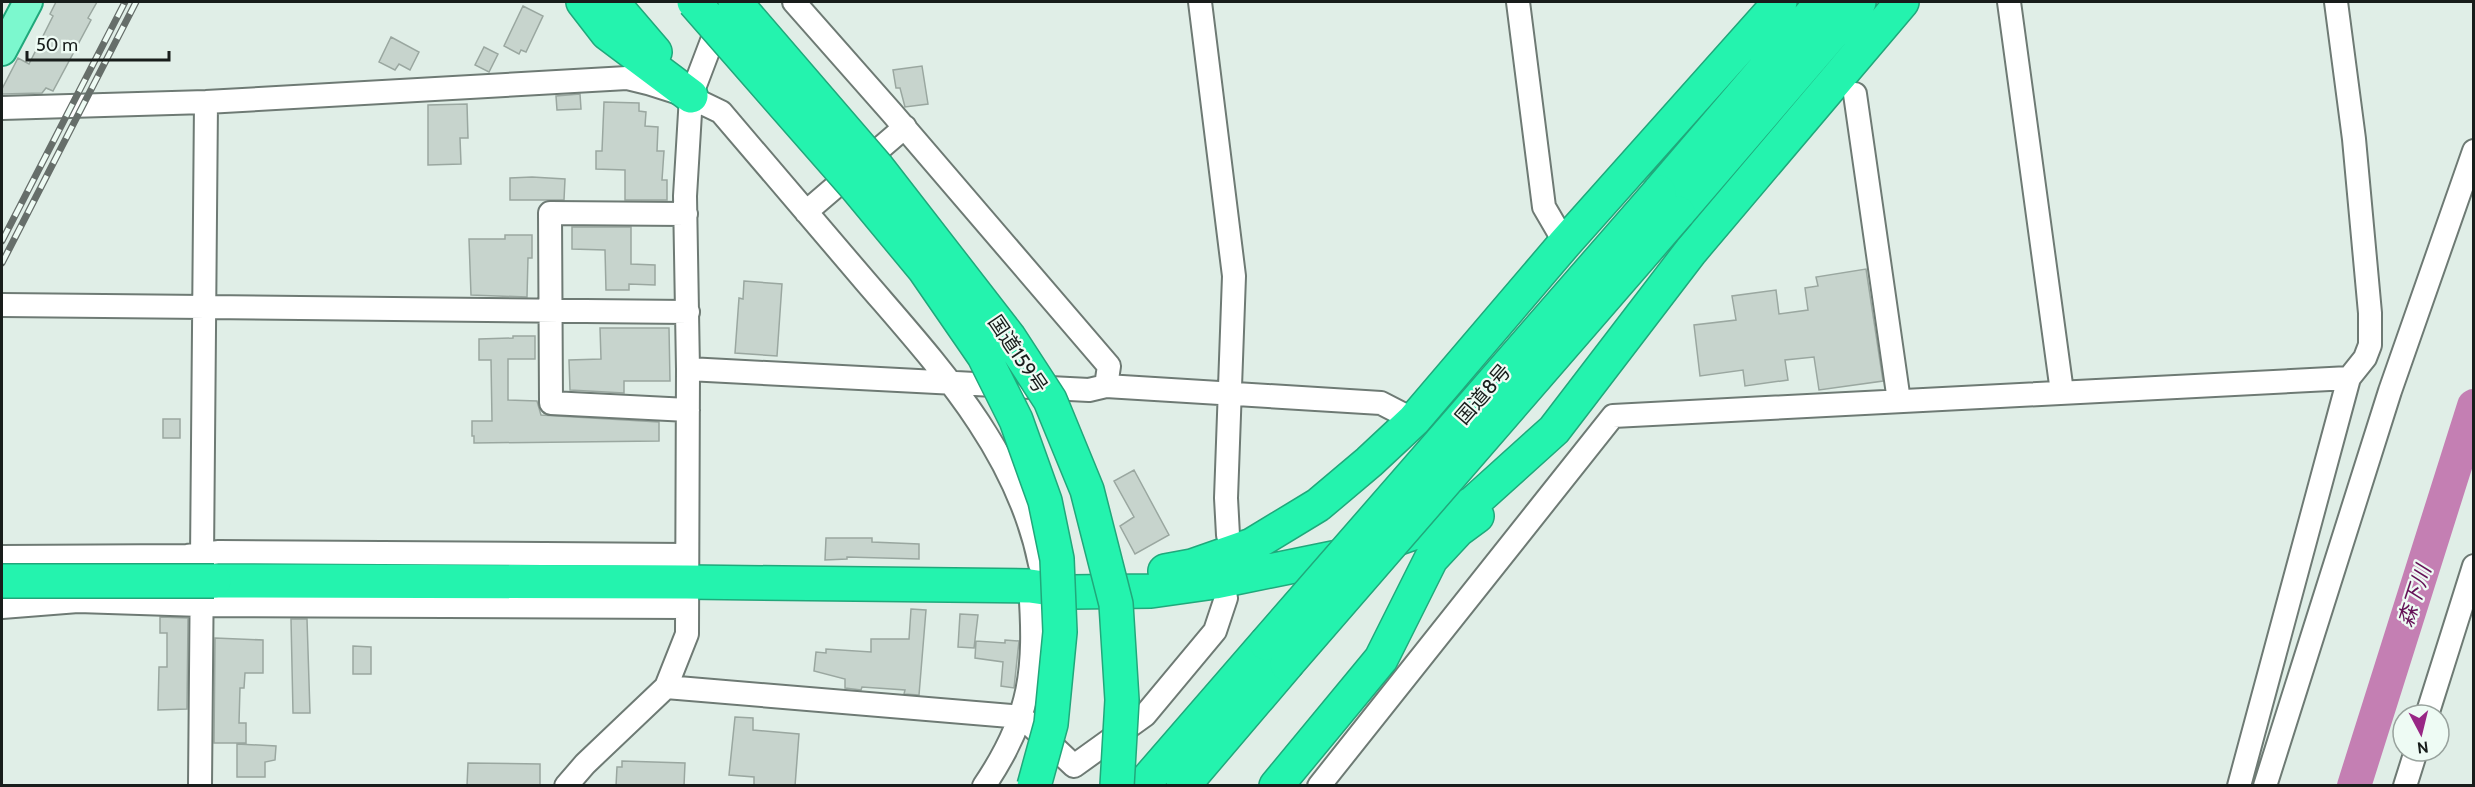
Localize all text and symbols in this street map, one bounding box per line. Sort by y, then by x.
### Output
scale bar [27,24,170,62]
text: 50 m [36,34,78,56]
street label: 国道159号 [983,311,1053,397]
street label: 国道8号 [1450,359,1516,429]
water label: 森下川 [2392,560,2436,630]
north arrow [2391,703,2451,763]
text: N [2416,737,2430,758]

